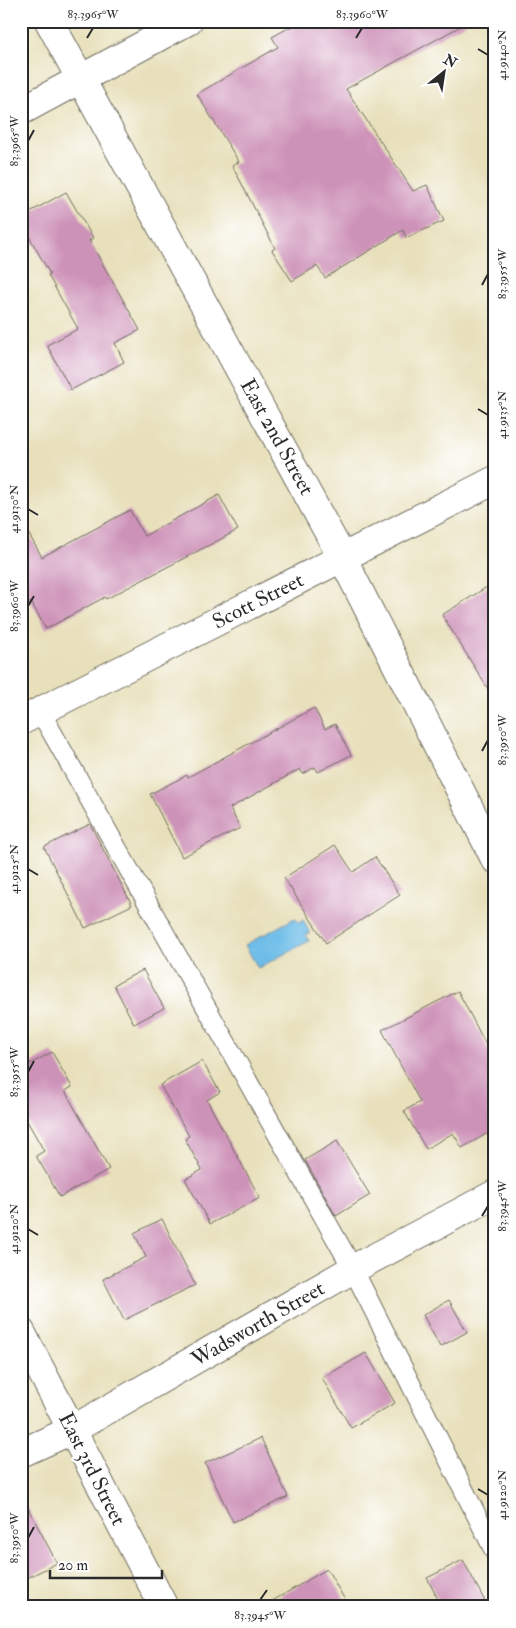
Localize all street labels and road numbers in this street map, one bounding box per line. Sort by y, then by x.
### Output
street label: East 2nd Street [234,374,320,500]
street label: Scott Street [208,566,308,635]
street label: Wadsworth Street [186,1275,330,1374]
street label: East 3rd Street [52,1408,132,1530]

